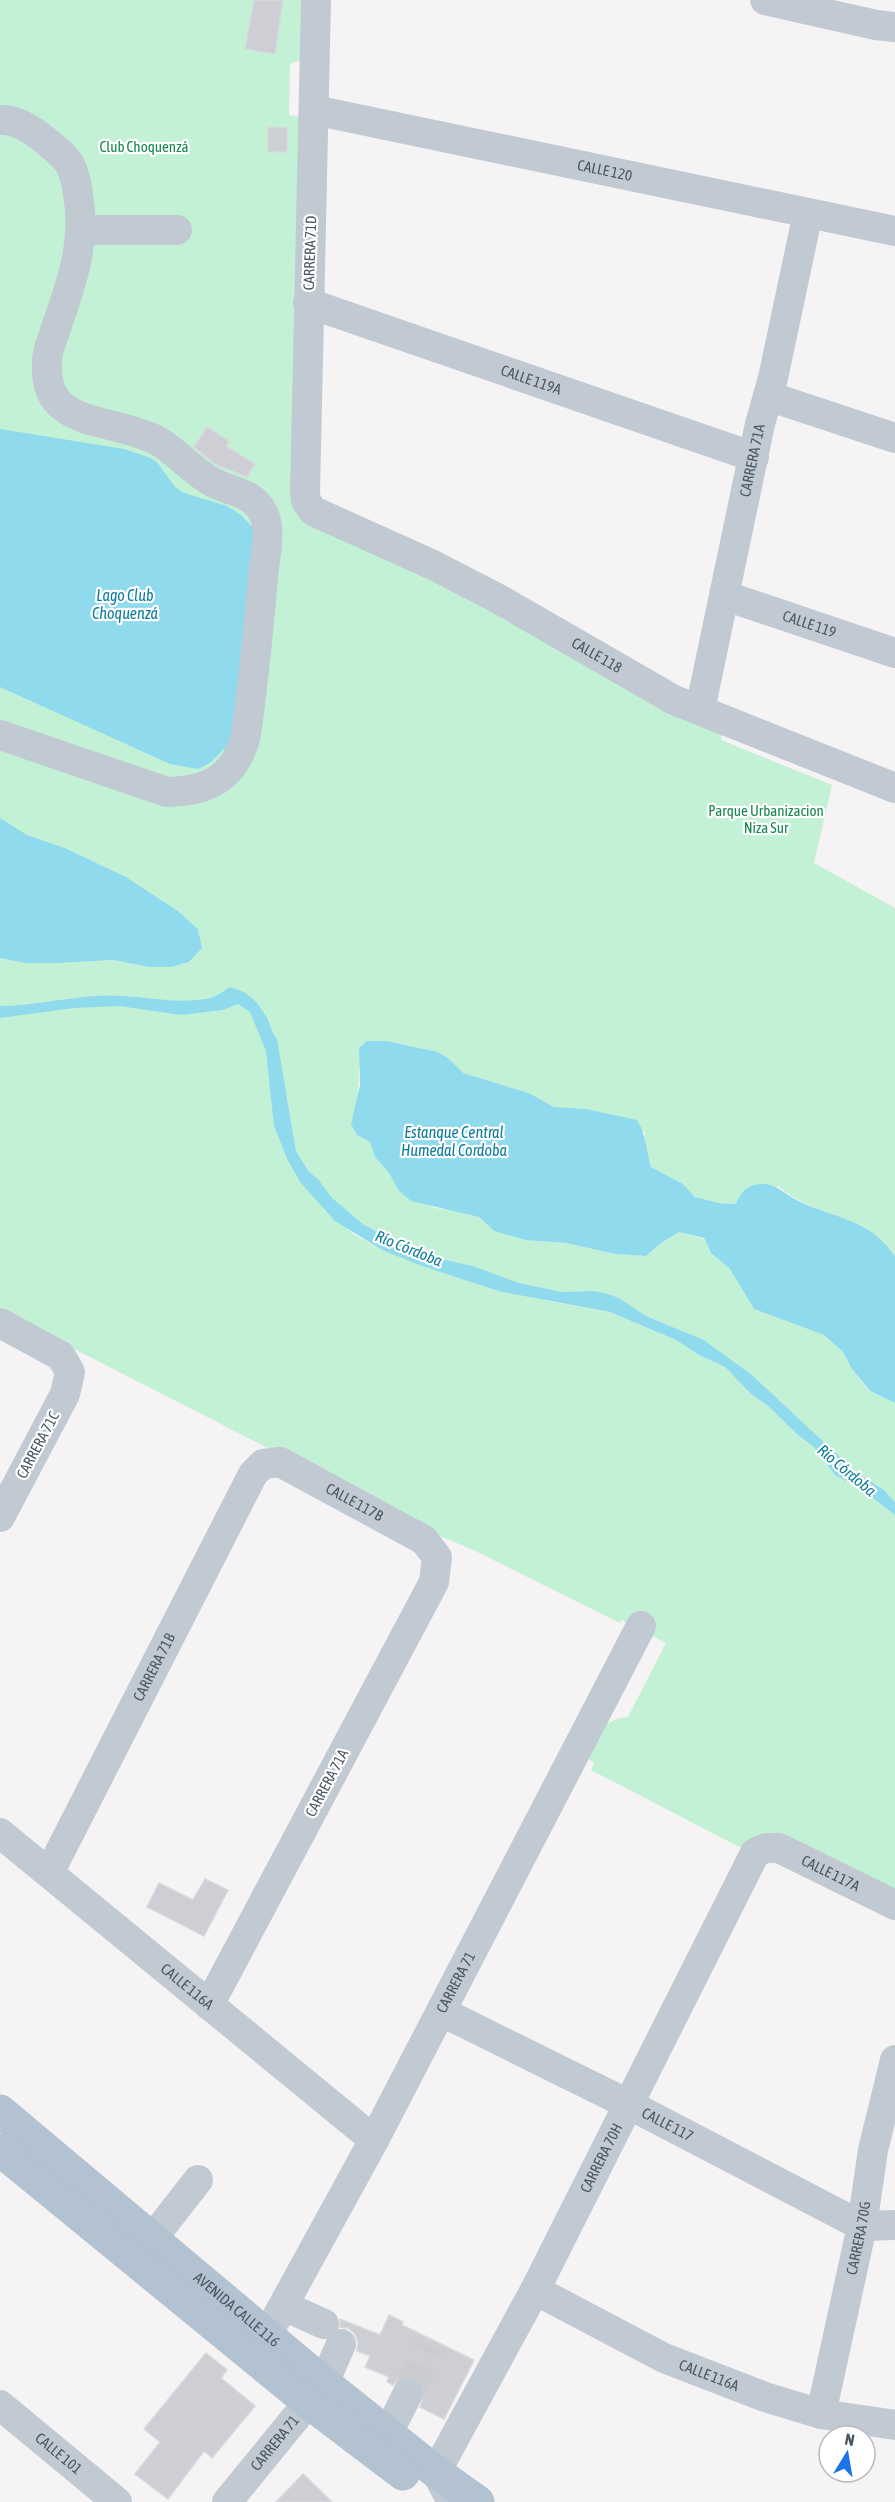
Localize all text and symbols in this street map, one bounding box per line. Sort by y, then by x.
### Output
park label: Club Choquenzá [99,138,189,155]
street label: CALLE 120 [576,156,634,184]
street label: CARRERA 71D [300,215,319,291]
street label: CALLE 119A [499,361,564,398]
street label: CARRERA 71A [736,422,768,498]
water label: Lago Club Choquenzá [92,586,158,623]
street label: CALLE 119 [781,607,839,641]
street label: CALLE 118 [569,634,625,676]
park label: Parque Urbanizacion Niza Sur [708,802,824,836]
water label: Estanque Central Humedal Cordoba [401,1123,508,1159]
water label: Río Córdoba [373,1226,446,1270]
street label: CARRERA 71C [13,1408,62,1481]
water label: Río Córdoba [814,1440,880,1500]
street label: CALLE 117B [323,1479,386,1524]
street label: CARRERA 71B [129,1630,178,1704]
street label: CARRERA 71A [302,1746,352,1819]
street label: CALLE 117A [799,1851,863,1895]
street label: CARRERA 71 [433,1949,478,2016]
street label: CALLE 116A [158,1960,218,2013]
street label: CALLE 117 [639,2104,696,2144]
street label: CARRERA 70H [576,2120,626,2195]
street label: CARRERA 70G [843,2200,873,2276]
street label: AVENIDA CALLE 116 [191,2268,283,2350]
street label: CALLE 116A [677,2356,742,2394]
street label: CARRERA 71 [247,2412,302,2474]
north arrow [817,2424,877,2484]
street label: CALLE 101 [32,2429,86,2477]
text: N [844,2430,856,2449]

